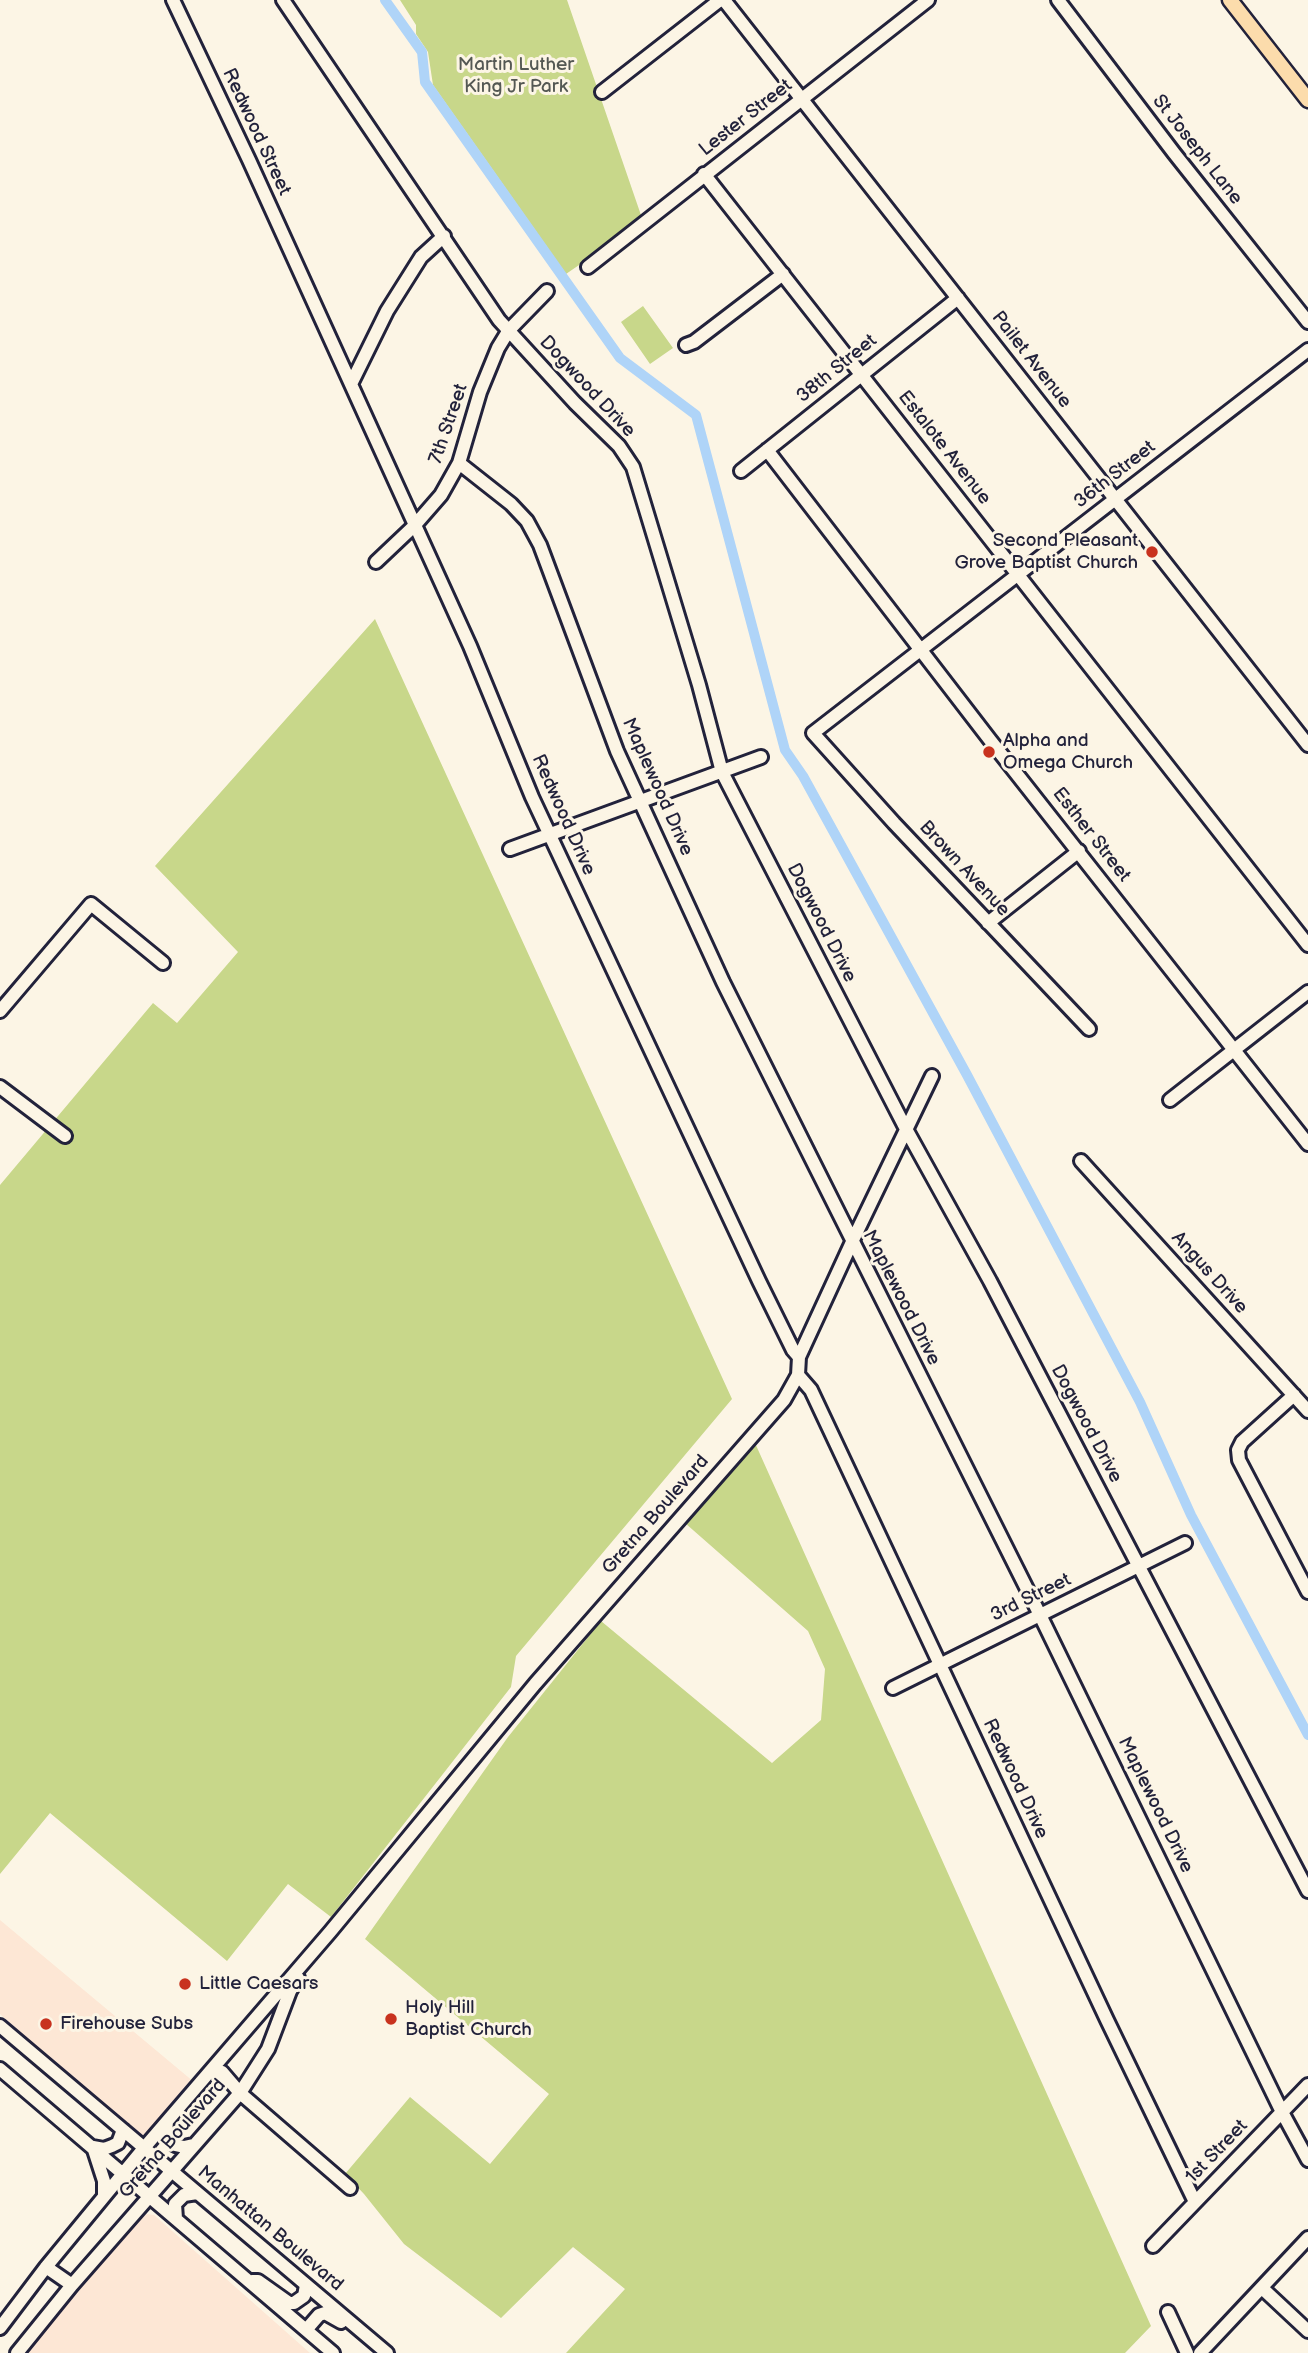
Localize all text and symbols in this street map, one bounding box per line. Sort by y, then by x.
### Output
park label: Martin Luther King Jr Park [458,54,574,98]
street label: Redwood Street [217,65,295,199]
street label: Lester Street [695,75,797,161]
street label: St Joseph Lane [1147,90,1247,210]
street label: Pailet Avenue [986,307,1076,413]
street label: 38th Street [792,330,882,408]
street label: Dogwood Drive [534,332,640,442]
street label: 7th Street [425,381,473,467]
street label: Estalote Avenue [893,387,995,509]
street label: 36th Street [1070,436,1160,514]
place label: Second Pleasant Grove Baptist Church [954,530,1138,574]
marker: Second Pleasant Grove Baptist Church [1144,544,1160,560]
street label: Maplewood Drive [616,715,698,859]
place label: Alpha and Omega Church [1003,730,1133,774]
marker: Alpha and Omega Church [981,744,997,760]
street label: Redwood Drive [526,751,600,879]
street label: Esther Street [1047,783,1135,887]
street label: Brown Avenue [914,816,1014,922]
street label: Dogwood Drive [781,860,861,986]
street label: Maplewood Drive [857,1227,945,1369]
street label: Angus Drive [1166,1227,1252,1319]
street label: Dogwood Drive [1045,1361,1127,1487]
street label: Gretna Boulevard [598,1451,714,1579]
street label: 3rd Street [987,1569,1075,1627]
street label: Redwood Drive [977,1715,1053,1843]
street label: Maplewood Drive [1112,1733,1198,1877]
place label: Little Caesars [199,1973,318,1995]
marker: Little Caesars [177,1976,193,1992]
place label: Holy Hill Baptist Church [405,1997,532,2041]
marker: Holy Hill Baptist Church [383,2011,399,2027]
place label: Firehouse Subs [60,2013,193,2035]
marker: Firehouse Subs [38,2016,54,2032]
street label: Gretna Boulevard [115,2075,231,2203]
street label: 1st Street [1181,2115,1253,2189]
street label: Manhattan Boulevard [192,2161,348,2297]

